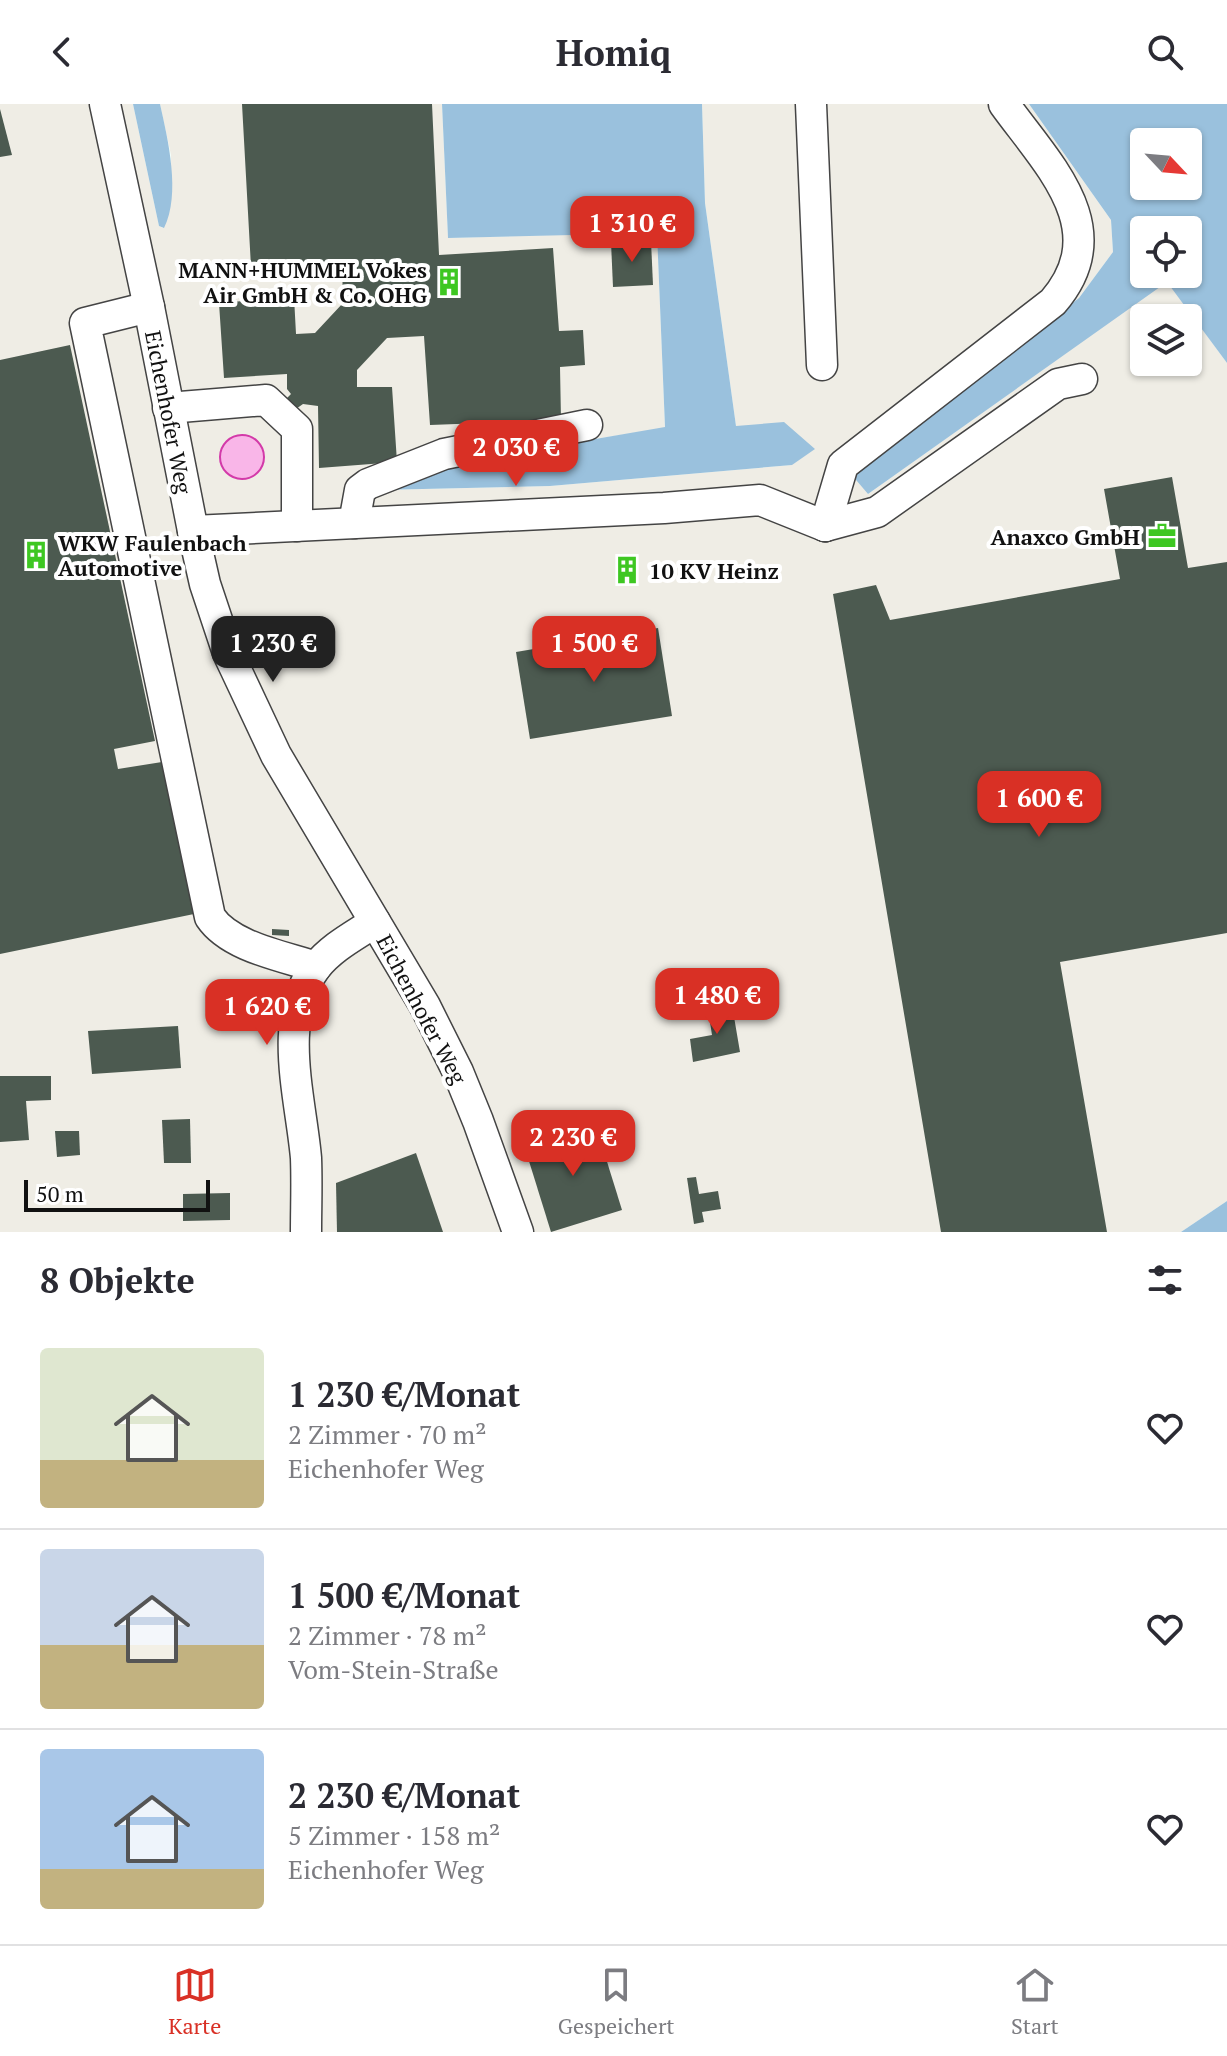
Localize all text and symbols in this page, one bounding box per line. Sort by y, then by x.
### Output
text: Homiq [556,29,671,76]
icon: back [40,30,84,74]
icon: search [1143,30,1187,74]
north arrow [1130,128,1202,200]
map controls [1130,128,1202,376]
pin: 1 310 € [558,196,706,264]
text: 1 310 € [588,205,676,239]
button: locate [1130,216,1202,288]
place label: MANN+HUMMEL Vokes Air GmbH & Co. OHG [178,255,427,309]
building icon: MANN+HUMMEL Vokes Air GmbH & Co. OHG [434,267,464,297]
button: layers [1130,304,1202,376]
street label: Eichenhofer Weg [139,328,199,496]
pin: 2 030 € [442,420,590,488]
text: 2 030 € [472,429,560,463]
office icon: Anaxco GmbH [1147,521,1177,551]
place label: Anaxco GmbH [990,522,1140,551]
place label: WKW Faulenbach Automotive [58,528,246,582]
building icon: WKW Faulenbach Automotive [21,540,51,570]
building icon: 10 KV Heinz [612,555,642,585]
place label: 10 KV Heinz [649,556,779,585]
pin: 1 230 € [199,616,347,684]
pin: 1 500 € [520,616,668,684]
text: 1 230 € [229,625,317,659]
text: 1 500 € [550,625,638,659]
pin: 1 600 € [965,771,1113,839]
text: 1 600 € [995,780,1083,814]
street label: Eichenhofer Weg [370,929,474,1089]
pin: 1 480 € [643,968,791,1036]
text: 1 480 € [673,977,761,1011]
pin: 1 620 € [193,979,341,1047]
text: 1 620 € [223,988,311,1022]
pin: 2 230 € [499,1110,647,1178]
text: 2 230 € [529,1119,617,1153]
scale bar [24,1176,210,1212]
text: 50 m [36,1179,84,1208]
text: 8 Objekte [40,1258,195,1303]
icon: filters [1143,1258,1187,1302]
text: 1 230 €/Monat [288,1372,520,1417]
icon: home [104,1380,200,1476]
icon: heart [1143,1406,1187,1450]
text: 2 Zimmer · 70 m² [288,1417,486,1451]
text: Eichenhofer Weg [288,1451,484,1485]
text: 1 500 €/Monat [288,1573,520,1618]
icon: home [104,1581,200,1677]
icon: heart [1143,1607,1187,1651]
text: 2 Zimmer · 78 m² [288,1618,486,1652]
text: Vom-Stein-Straße [288,1652,499,1686]
text: 2 230 €/Monat [288,1773,520,1818]
icon: home [104,1781,200,1877]
icon: heart [1143,1807,1187,1851]
text: 5 Zimmer · 158 m² [288,1818,500,1852]
text: Eichenhofer Weg [288,1852,484,1886]
tab: Karte [168,1963,221,2040]
tab: Gespeichert [558,1963,675,2040]
tab: Start [1011,1963,1059,2040]

